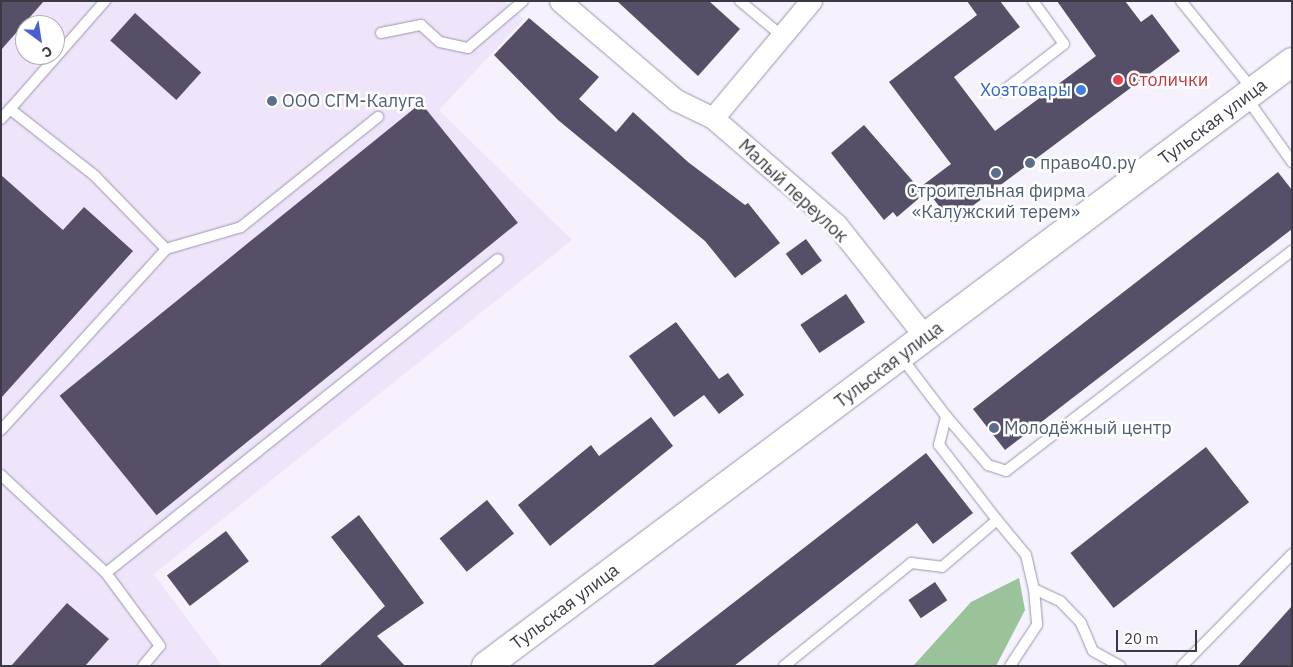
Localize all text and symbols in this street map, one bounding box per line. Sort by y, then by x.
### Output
north arrow [15,15,65,65]
text: С [39,42,56,62]
place label: Столички [1128,69,1208,91]
marker: Столички [1112,74,1124,86]
street label: Тульская улица [1155,74,1271,170]
place label: Хозтовары [980,79,1071,101]
marker: Хозтовары [1075,84,1087,96]
place label: ООО СГМ-Калуга [282,90,424,112]
marker: ООО СГМ-Калуга [266,95,278,107]
street label: Малый переулок [734,135,852,247]
place label: право40.ру [1040,152,1136,174]
marker: право40.ру [1024,157,1036,169]
marker: Строительная фирма «Калужский терем» [990,167,1002,179]
place label: Строительная фирма «Калужский терем» [906,181,1086,223]
street label: Тульская улица [831,317,947,413]
place label: Молодёжный центр [1004,417,1172,439]
marker: Молодёжный центр [988,422,1000,434]
street label: Тульская улица [507,559,623,655]
scale bar [1118,620,1199,652]
text: 20 m [1124,629,1159,648]

